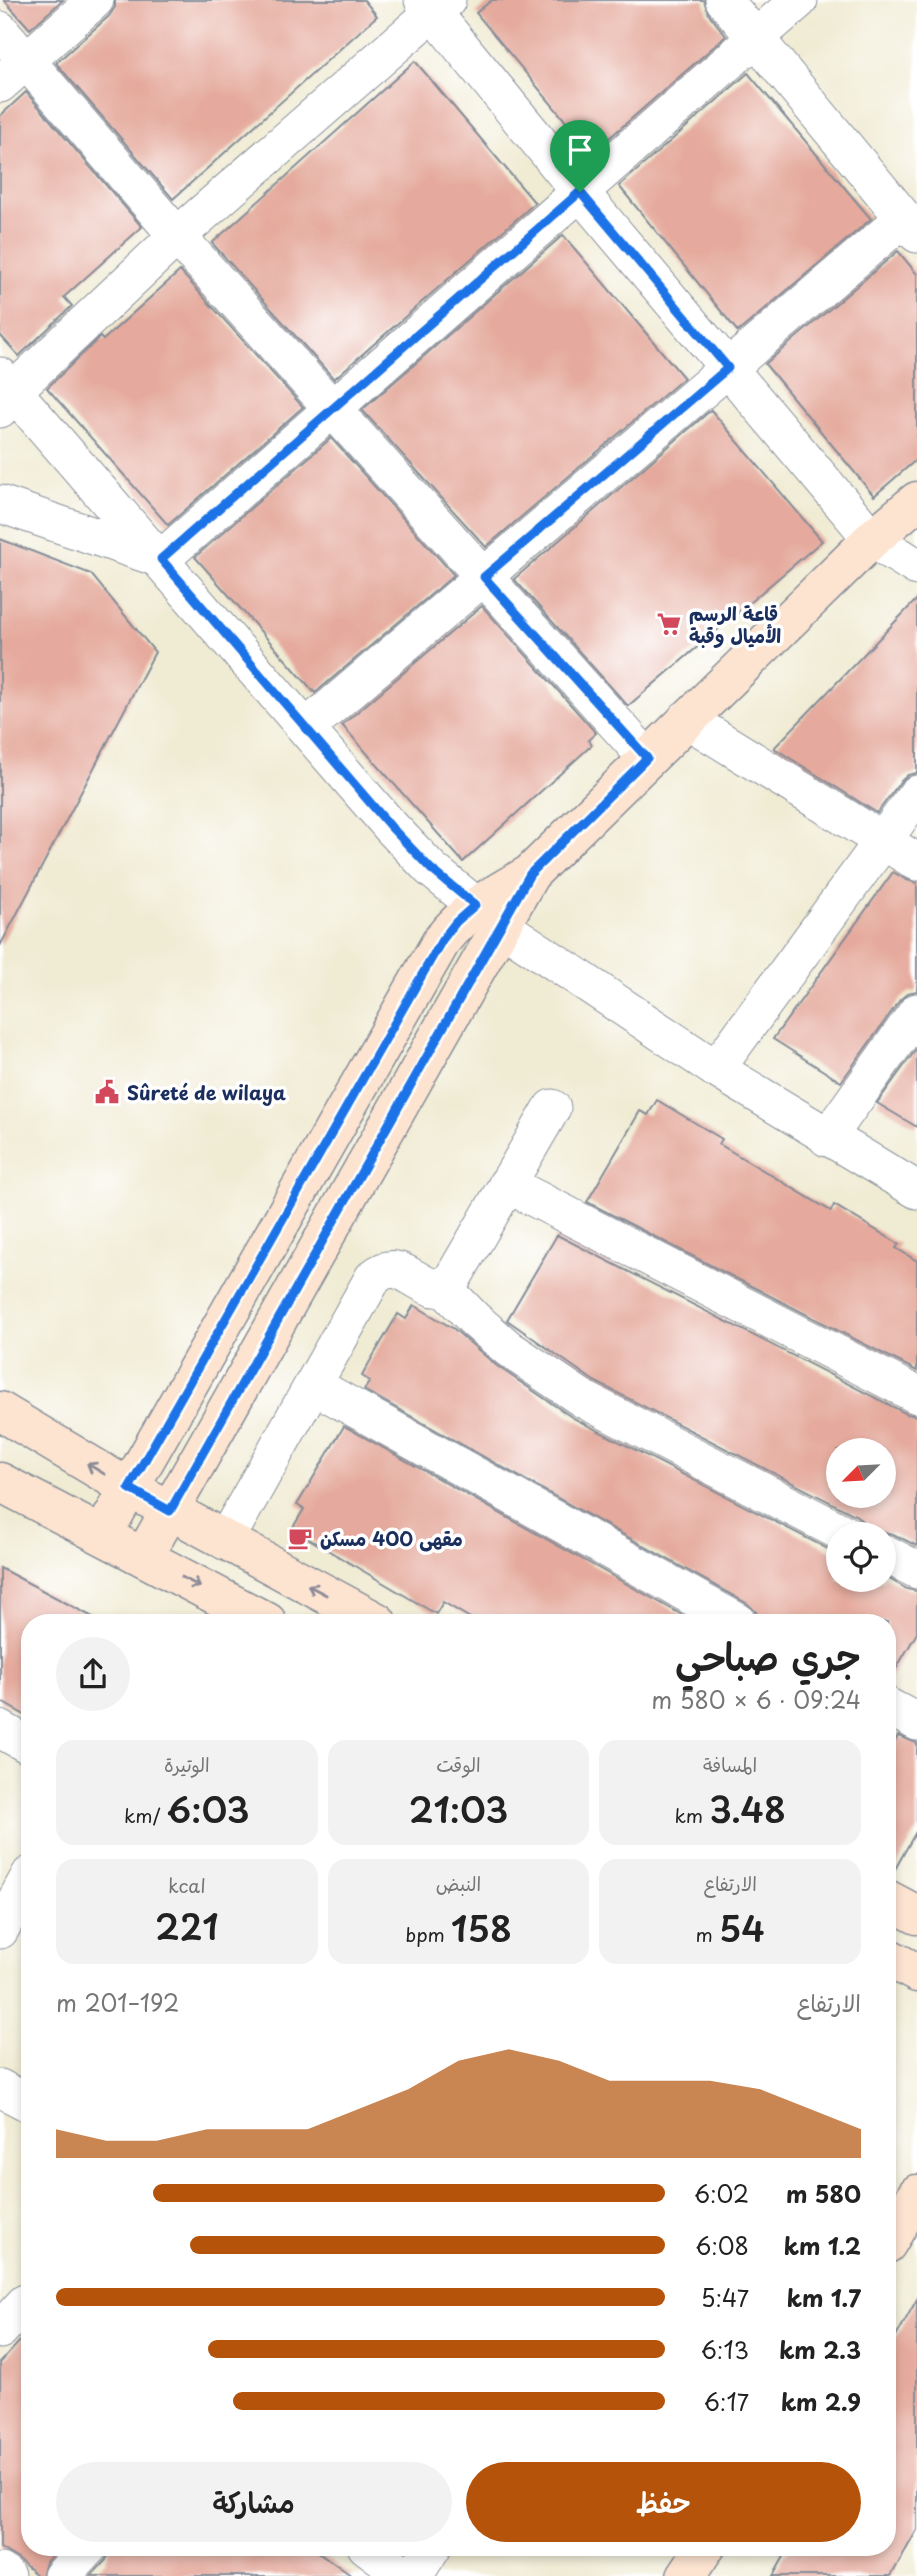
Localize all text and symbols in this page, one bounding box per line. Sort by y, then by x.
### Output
pin [550,120,610,192]
icon: arrive [561,131,599,169]
place label: قاعة الرسم الأميال وقبة [689,599,781,649]
supermarket icon: قاعة الرسم الأميال وقبة [655,610,683,638]
public building icon: Sûreté de wilaya [93,1078,121,1106]
place label: Sûreté de wilaya [127,1078,286,1106]
north arrow [826,1438,896,1508]
map controls [826,1438,896,1592]
one-way arrow [87,1462,107,1476]
button: locate [826,1522,896,1592]
cafe icon: مقهى 400 مسكن [286,1524,314,1552]
place label: مقهى 400 مسكن [320,1524,463,1552]
one-way arrow [180,1575,201,1589]
one-way arrow [307,1583,328,1596]
text: جري صباحي [675,1627,861,1684]
button: share [56,1637,130,1711]
text: 09:24 · 6 × 580 m [651,1682,861,1717]
text: الوتيرة [164,1750,210,1778]
text: الوقت [436,1750,481,1778]
text: المسافة [703,1750,757,1778]
text: 6:03 [167,1782,250,1835]
text: 21:03 [409,1782,508,1835]
text: 3.48 [709,1782,786,1835]
text: /km [124,1801,167,1829]
text: km [674,1801,709,1829]
text: النبض [436,1869,481,1897]
text: الارتفاع [704,1869,757,1897]
text: kcal [168,1871,206,1899]
text: 221 [155,1899,219,1952]
text: 158 [451,1901,512,1954]
text: 54 [719,1901,765,1954]
text: bpm [405,1920,451,1948]
text: m [695,1920,719,1948]
text: 192–201 m [56,1985,179,2020]
text: الارتفاع [797,1985,861,2020]
text: 6:02 [694,2176,749,2211]
text: 580 m [786,2176,861,2211]
text: 6:08 [695,2228,749,2263]
text: 1.2 km [784,2228,861,2263]
text: 5:47 [701,2280,749,2315]
text: 1.7 km [787,2280,861,2315]
text: 6:13 [701,2332,749,2367]
text: 2.3 km [779,2332,861,2367]
text: 6:17 [704,2384,749,2419]
text: 2.9 km [781,2384,861,2419]
button: مشاركة [56,2462,452,2542]
button: حفظ [466,2462,861,2542]

